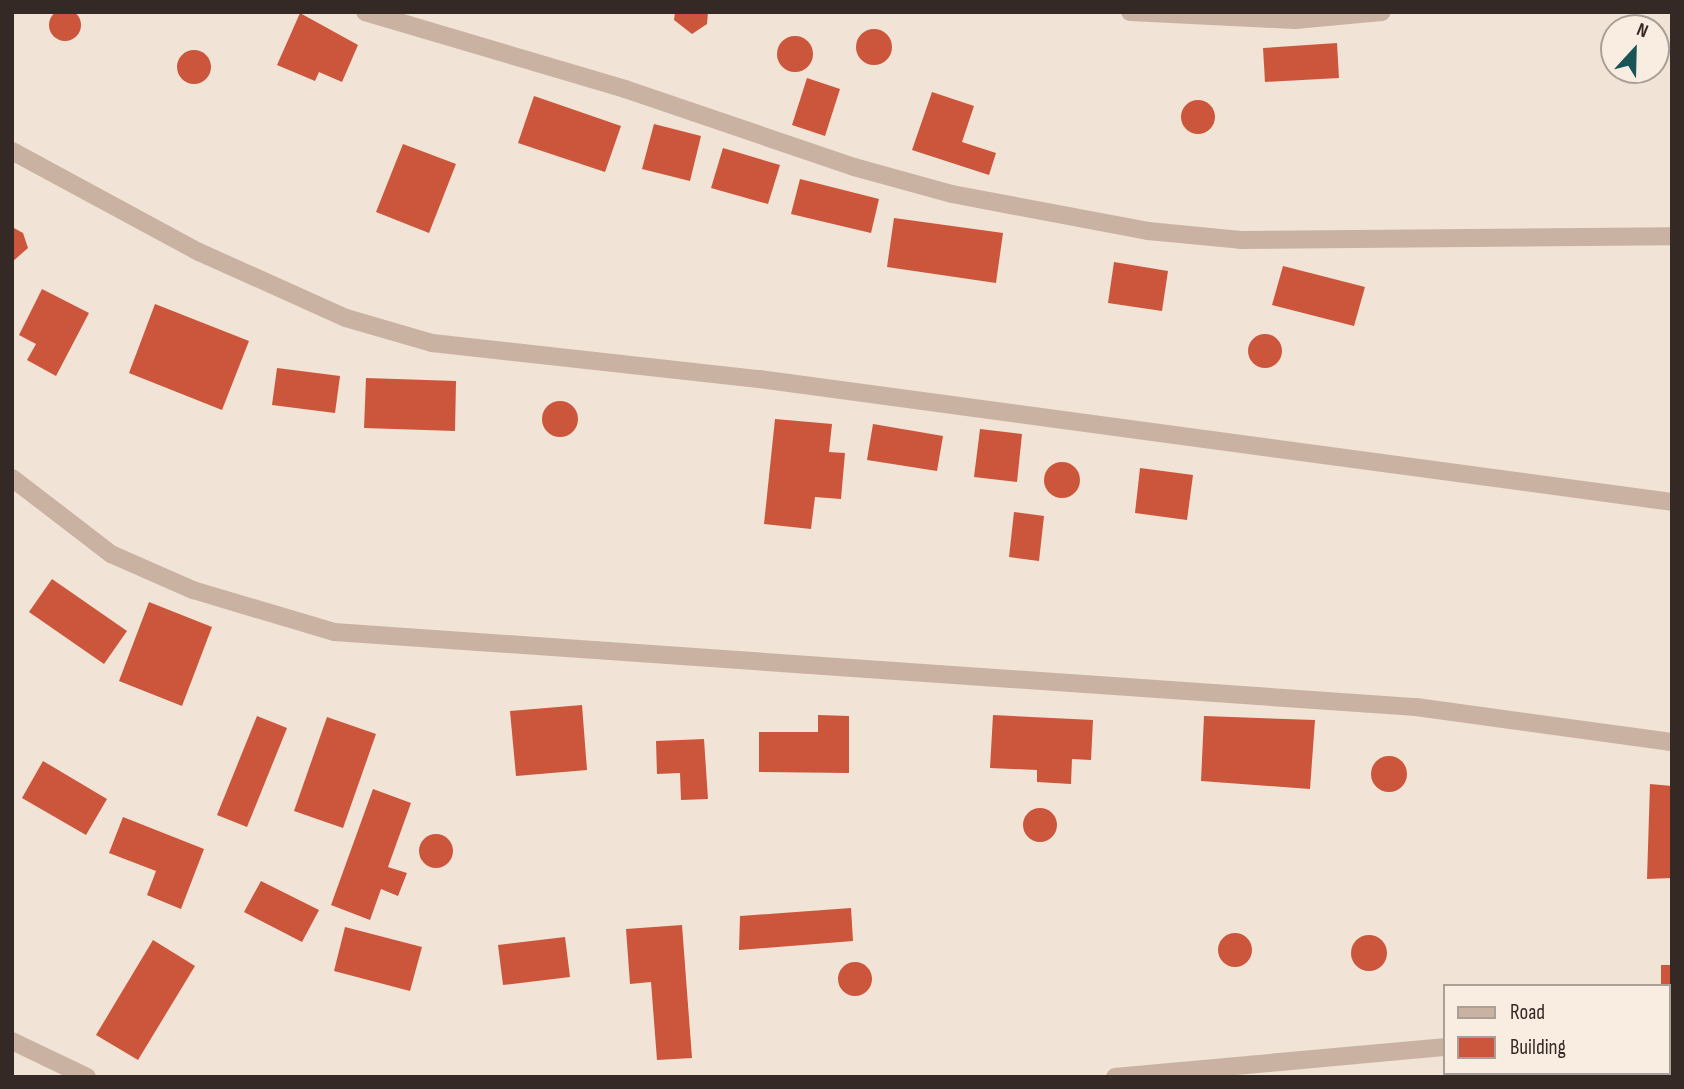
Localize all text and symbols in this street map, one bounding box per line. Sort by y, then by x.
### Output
north arrow [1600,14,1670,84]
text: N [1633,18,1651,43]
legend [1442,984,1670,1075]
text: Road [1510,1000,1545,1025]
text: Building [1510,1035,1566,1060]

